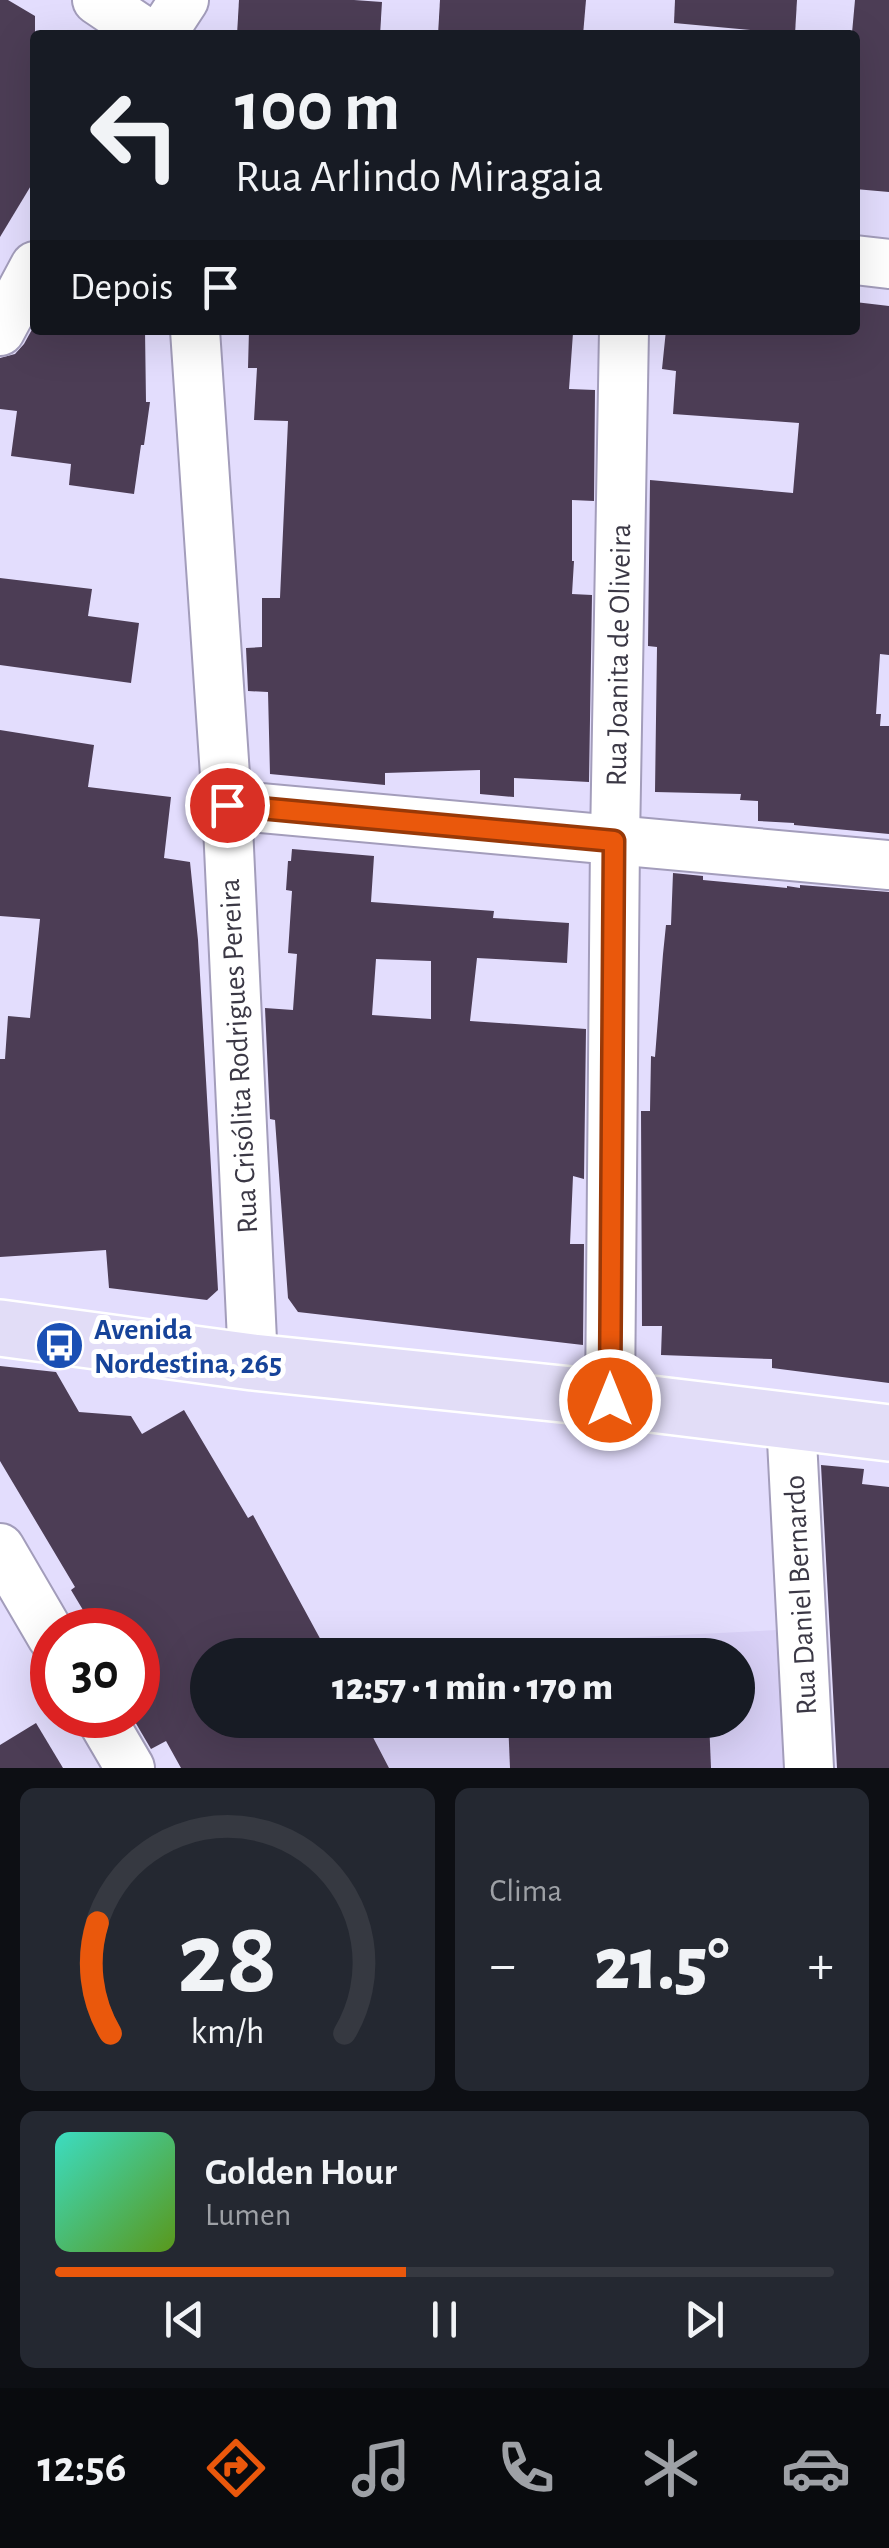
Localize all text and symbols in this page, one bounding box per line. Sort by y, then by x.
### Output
icon: left [70,70,200,200]
text: 100 m [235,73,400,143]
text: Rua Arlindo Miragaia [235,155,604,200]
icon: arrive [193,260,248,315]
text: Depois [70,269,173,307]
street label: Rua Joanita de Oliveira [602,523,636,787]
pin [185,763,270,848]
icon: arrive [200,778,255,833]
street label: Rua Crisólita Rodrigues Pereira [215,878,263,1234]
place label: Avenida Nordestina, 265 [94,1315,282,1379]
bus stop icon: Avenida Nordestina, 265 [33,1320,85,1372]
position arrow [558,1348,662,1452]
street label: Rua Daniel Bernardo [780,1474,822,1716]
speed limit sign: 30 [30,1608,160,1738]
text: 12:57 · 1 min · 170 m [332,1669,613,1707]
text: Clima [490,1875,562,1907]
text: 28 [177,1908,277,2012]
text: 21.5° [594,1928,729,2003]
text: − [490,1938,516,1993]
text: + [808,1938,834,1993]
text: km/h [190,2014,264,2050]
text: Golden Hour [205,2154,397,2192]
text: Lumen [205,2199,291,2231]
icon: previous [157,2292,212,2347]
icon: pause [417,2292,472,2347]
icon: next [677,2292,732,2347]
icon: directions [201,2433,271,2503]
icon: music [346,2433,416,2503]
icon: phone [491,2433,561,2503]
icon: climate [636,2433,706,2503]
icon: car [781,2433,851,2503]
text: 12:56 [38,2445,126,2490]

